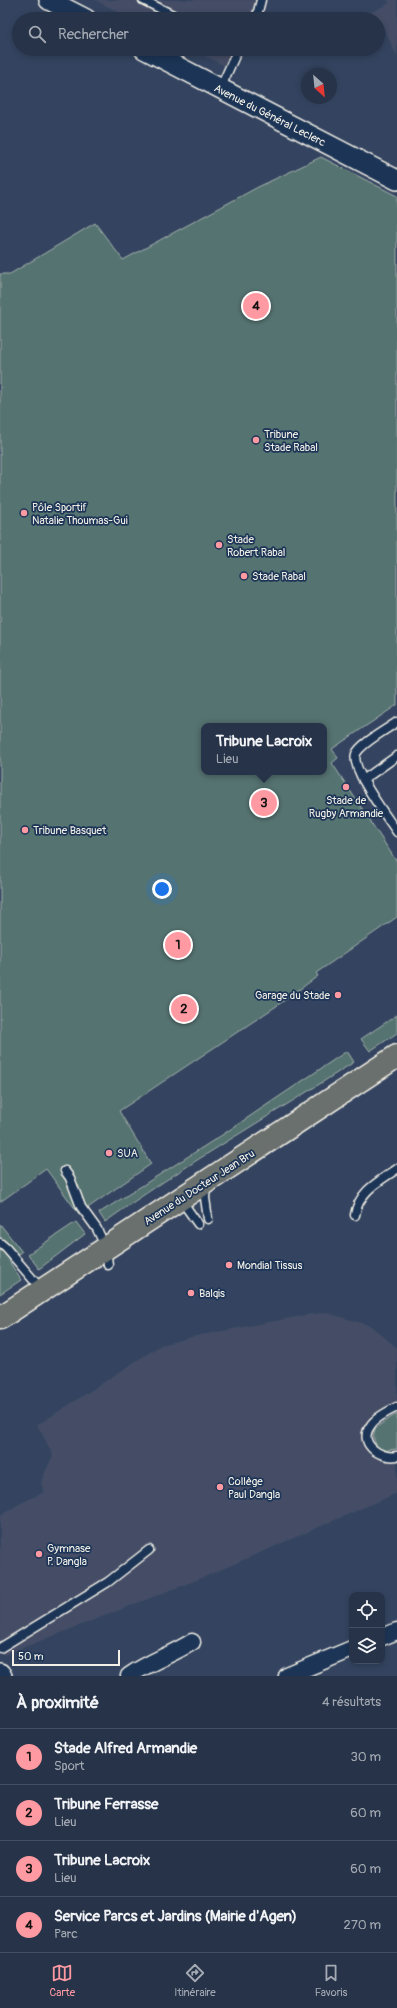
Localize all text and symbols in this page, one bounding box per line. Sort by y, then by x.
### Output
search box [12,12,385,56]
icon: search [26,23,48,45]
text: Rechercher [58,25,129,44]
north arrow [301,68,337,104]
street label: Avenue du Général Leclerc [212,82,328,149]
pin: 4 [243,291,269,321]
place label: Tribune Stade Rabal [264,428,318,454]
marker: Tribune Stade Rabal [251,435,261,445]
place label: Pôle Sportif Natalie Thoumas-Gui [32,501,128,527]
marker: Pôle Sportif Natalie Thoumas-Gui [19,508,29,518]
place label: Stade Robert Rabal [227,533,285,559]
marker: Stade Robert Rabal [214,540,224,550]
place label: Stade Rabal [252,570,306,583]
marker: Stade Rabal [239,571,249,581]
popup [201,723,327,775]
text: Tribune Lacroix [216,732,312,751]
text: Lieu [216,751,238,767]
marker: Stade de Rugby Armandie [341,782,351,792]
pin: 3 [251,788,277,818]
place label: Stade de Rugby Armandie [309,794,384,820]
place label: Tribune Basquet [33,824,107,837]
marker: Tribune Basquet [20,825,30,835]
your location [152,879,172,899]
pin: 1 [165,930,191,960]
place label: Garage du Stade [255,989,331,1002]
marker: Garage du Stade [333,990,343,1000]
pin: 2 [171,994,197,1024]
place label: SUA [117,1147,138,1160]
street label: Avenue du Docteur Jean Bru [141,1147,257,1228]
marker: SUA [104,1148,114,1158]
place label: Mondial Tissus [237,1259,303,1272]
marker: Mondial Tissus [224,1260,234,1270]
place label: Balqis [199,1287,225,1300]
marker: Balqis [186,1288,196,1298]
place label: Collège Paul Dangla [228,1475,280,1501]
marker: Collège Paul Dangla [215,1482,225,1492]
place label: Gymnase P. Dangla [47,1542,91,1568]
marker: Gymnase P. Dangla [34,1549,44,1559]
map controls [349,1592,385,1664]
button: locate [349,1592,385,1628]
button: layers [349,1628,385,1664]
scale bar [12,1648,120,1667]
text: 50 m [18,1650,44,1663]
text: À proximité [16,1692,99,1713]
text: 4 résultats [322,1694,381,1710]
text: Stade Alfred Armandie [54,1739,197,1758]
text: 1 [26,1749,32,1765]
text: 30 m [351,1749,381,1765]
text: Sport [54,1758,85,1774]
text: Tribune Ferrasse [54,1795,158,1814]
text: 2 [25,1805,33,1821]
text: 60 m [350,1805,381,1821]
text: Lieu [54,1814,77,1830]
text: Tribune Lacroix [54,1851,150,1870]
text: 3 [25,1861,33,1877]
text: 60 m [350,1861,381,1877]
text: Lieu [54,1870,77,1886]
text: Service Parcs et Jardins (Mairie d'Agen) [54,1907,297,1926]
text: 4 [25,1917,33,1933]
text: 270 m [344,1917,381,1933]
text: Parc [54,1926,78,1942]
tab: Carte [49,1962,75,1999]
tab: Itinéraire [174,1962,216,1999]
tab: Favoris [315,1962,347,1999]

